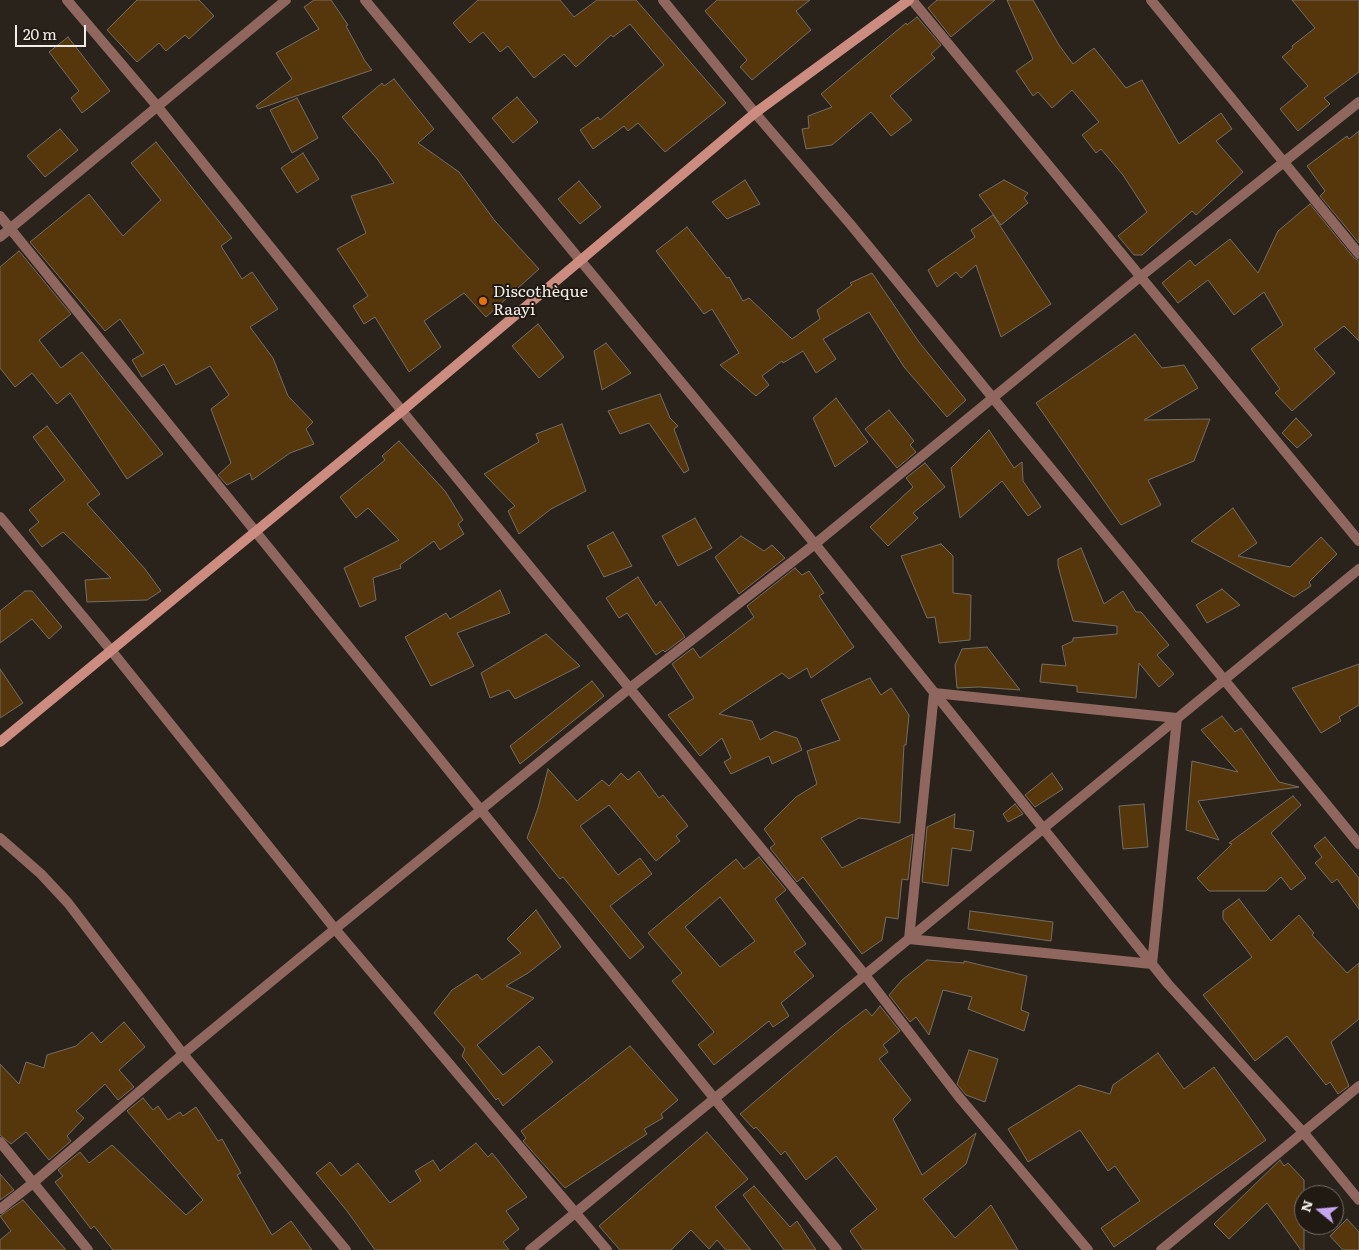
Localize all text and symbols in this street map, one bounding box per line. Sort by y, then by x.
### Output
scale bar [18,15,89,47]
text: 20 m [23,22,57,45]
place label: Discothèque Raayi [493,282,588,320]
marker: Discothèque Raayi [477,295,489,307]
north arrow [1294,1185,1344,1235]
text: N [1294,1197,1317,1214]

